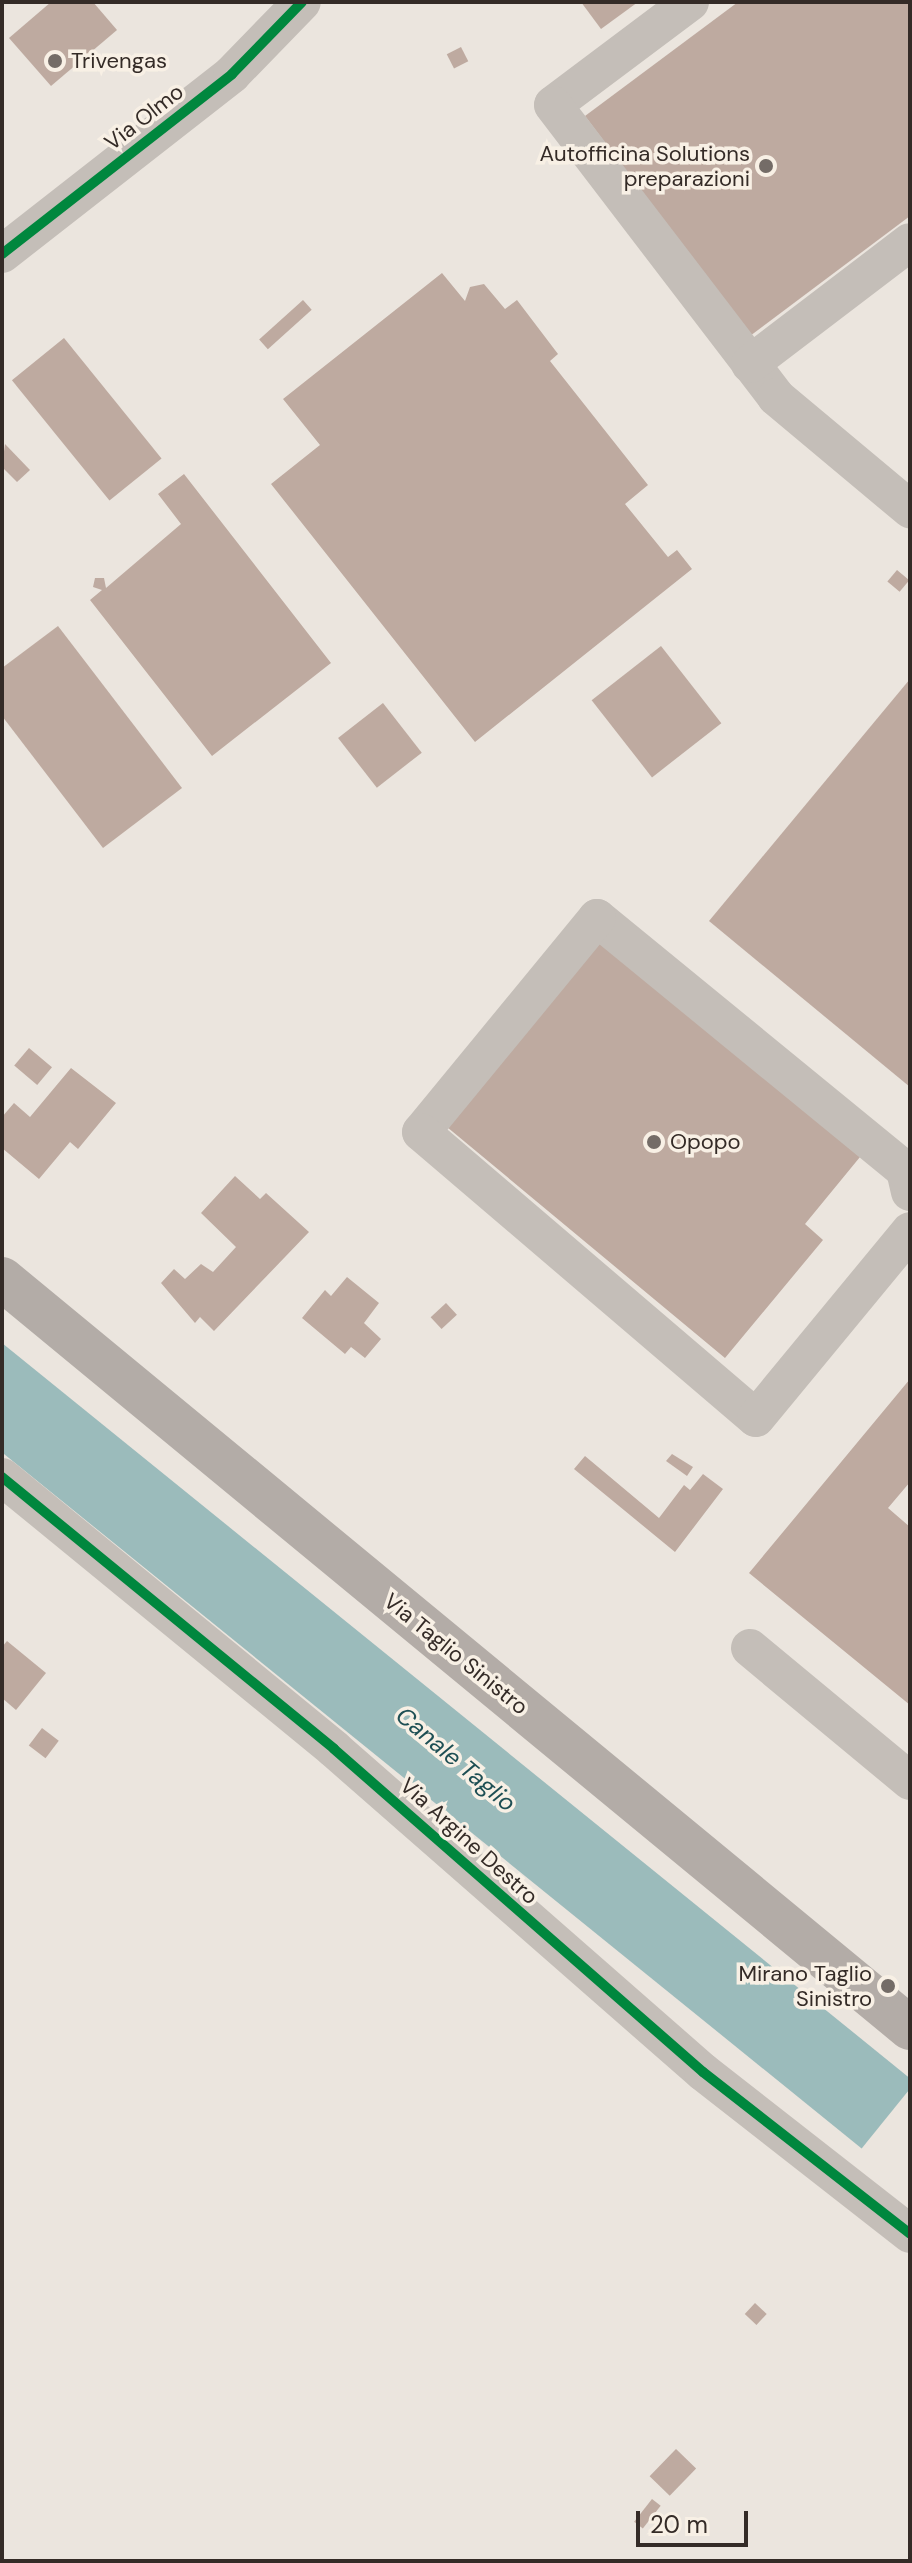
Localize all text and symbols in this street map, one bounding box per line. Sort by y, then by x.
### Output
place label: Trivengas [71,48,167,74]
marker: Trivengas [46,52,64,70]
street label: Via Olmo [99,78,189,156]
place label: Autofficina Solutions preparazioni [540,140,750,192]
marker: Autofficina Solutions preparazioni [757,157,775,175]
place label: Opopo [670,1129,741,1155]
marker: Opopo [645,1133,663,1151]
street label: Via Taglio Sinistro [379,1588,533,1720]
water label: Canale Taglio [390,1701,522,1817]
street label: Via Argine Destro [395,1772,543,1910]
place label: Mirano Taglio Sinistro [738,1960,872,2012]
marker: Mirano Taglio Sinistro [879,1977,897,1995]
scale bar [640,2495,752,2545]
text: 20 m [650,2509,708,2540]

